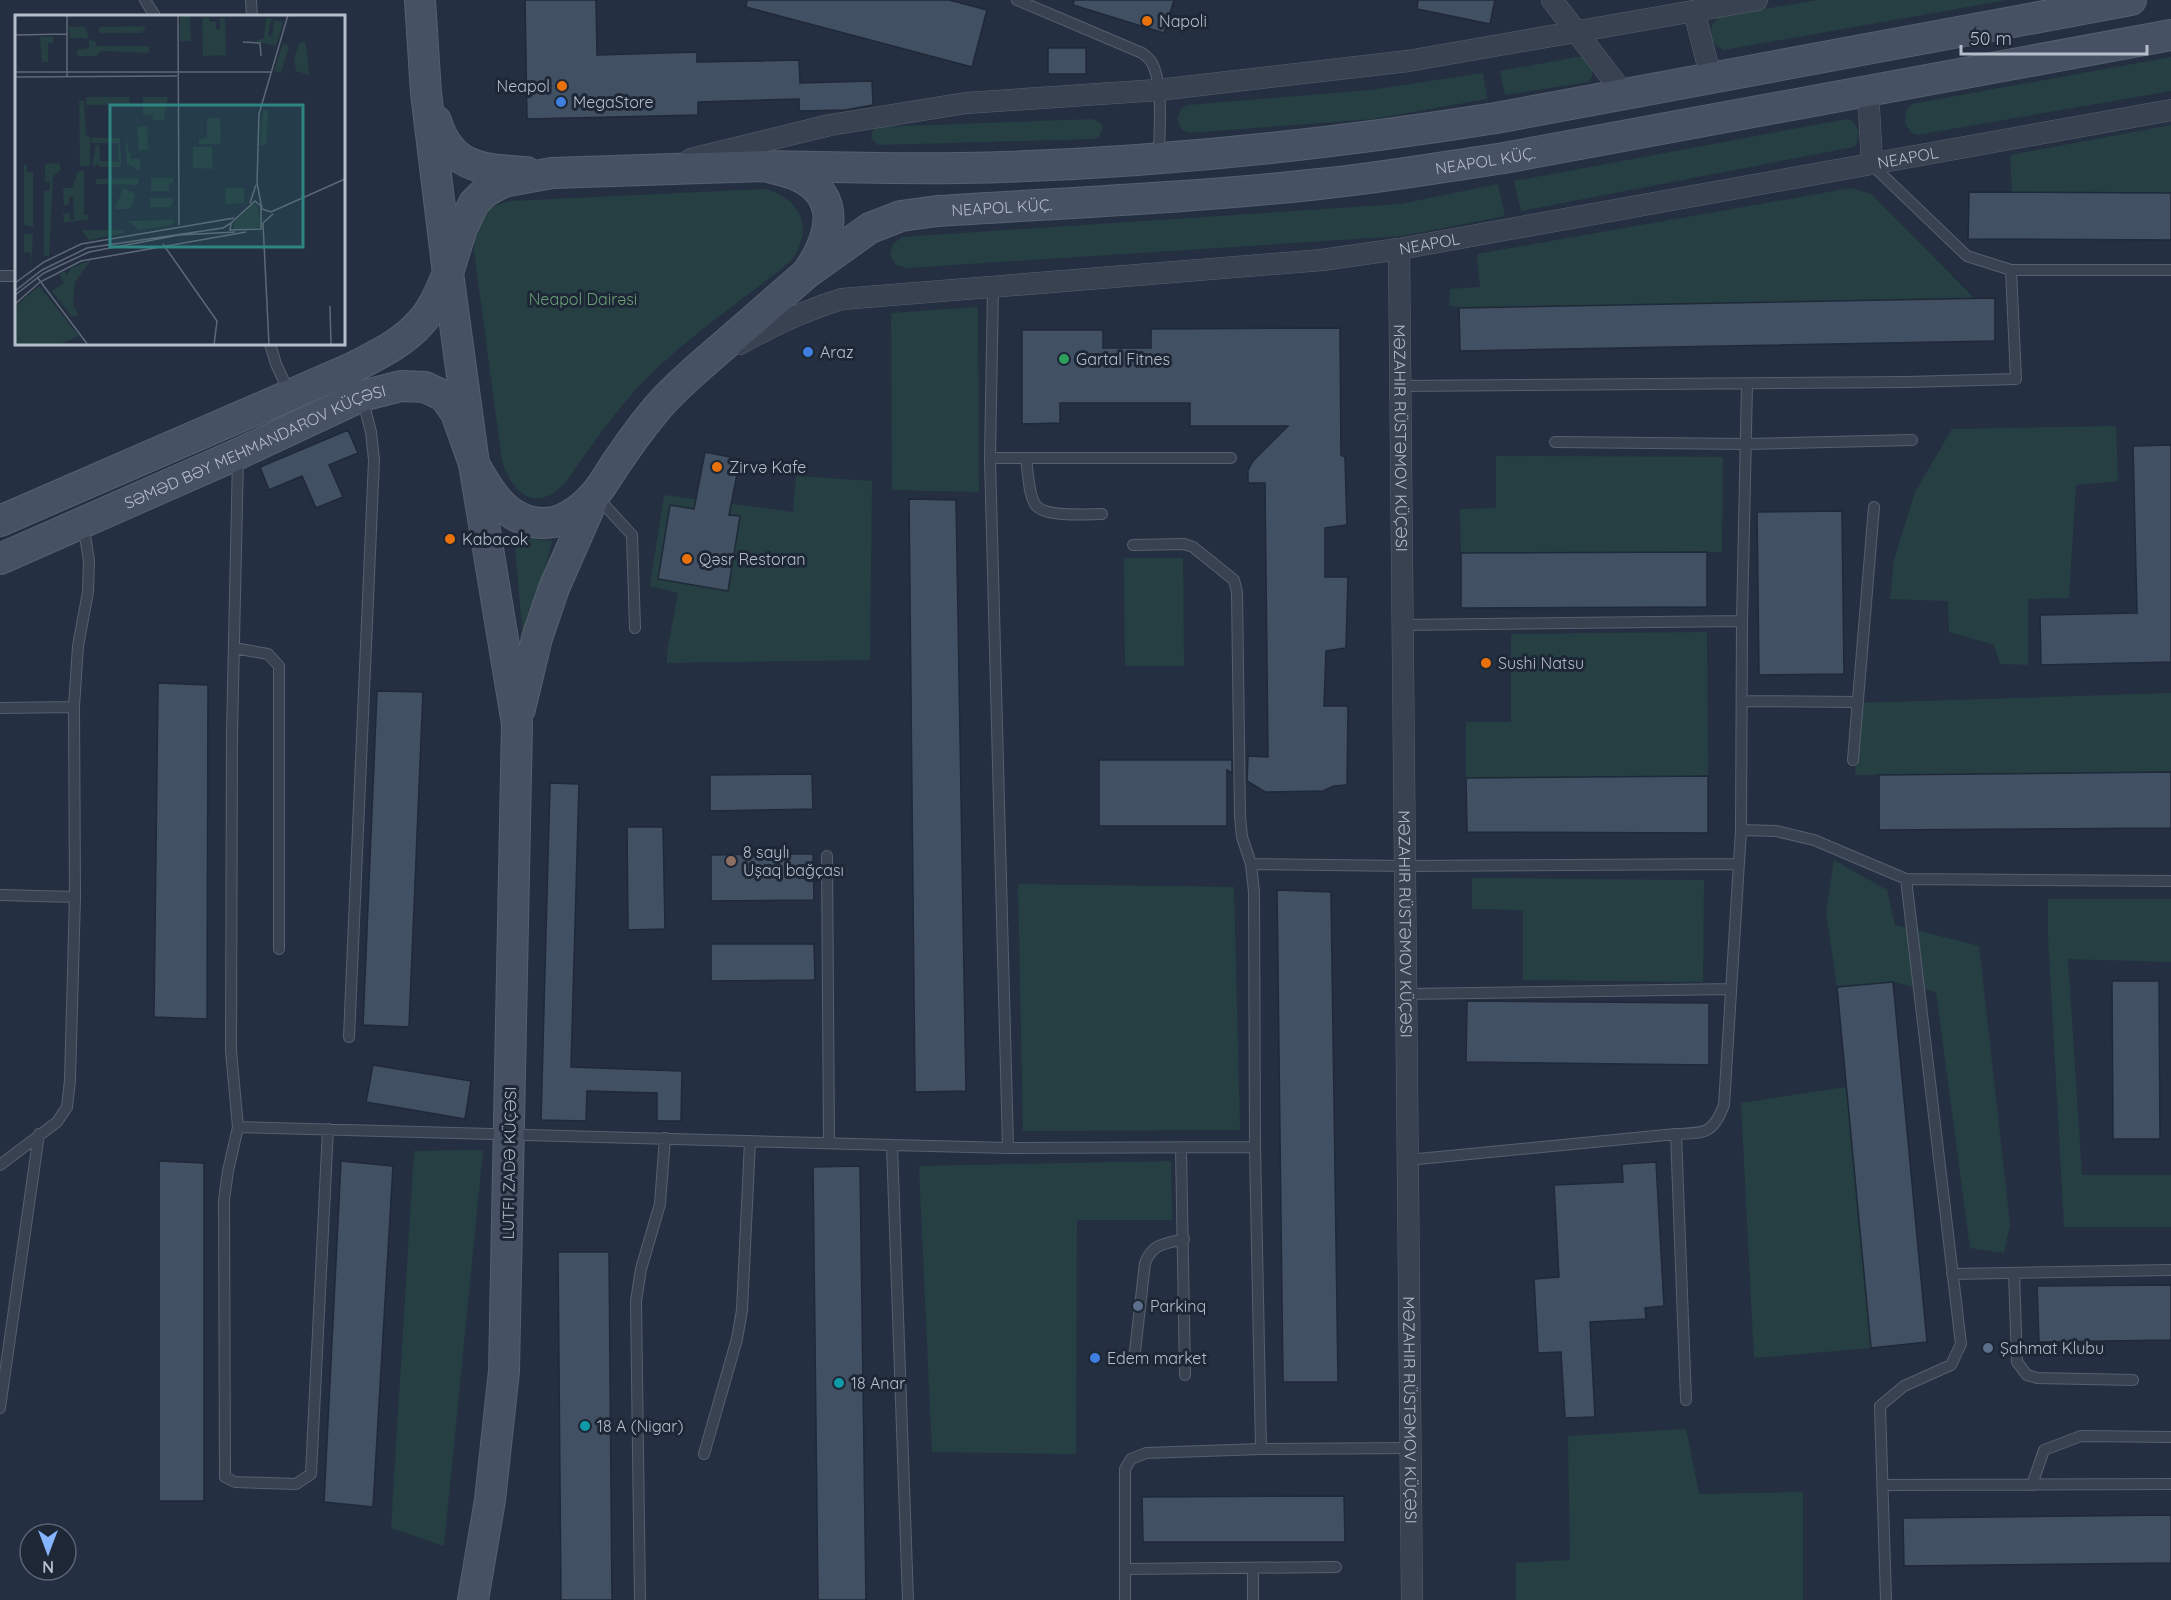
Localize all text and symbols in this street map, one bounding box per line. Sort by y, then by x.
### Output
place label: Napoli [1159,11,1207,31]
marker: Napoli [1140,14,1154,28]
inset map [15,15,345,345]
scale bar [1961,18,2147,56]
text: 50 m [1970,27,2012,50]
place label: Neapol [497,76,550,96]
marker: Neapol [555,79,569,93]
place label: MegaStore [573,92,654,112]
marker: MegaStore [554,95,568,109]
street label: NEAPOL KÜÇ. [1434,142,1537,178]
street label: NEAPOL [1876,142,1940,173]
street label: NEAPOL KÜÇ. [951,194,1053,220]
street label: NEAPOL [1397,228,1462,259]
park label: Neapol Dairəsi [529,289,637,309]
street label: MƏZAHIR RÜSTƏMOV KÜÇƏSI [1390,324,1412,552]
place label: Araz [820,342,854,362]
marker: Araz [801,345,815,359]
place label: Gartal Fitnes [1076,349,1170,369]
marker: Gartal Fitnes [1057,352,1071,366]
street label: SƏMƏD BƏY MEHMANDAROV KÜÇƏSI [121,380,388,513]
place label: Zirvə Kafe [729,457,806,477]
marker: Zirvə Kafe [710,460,724,474]
place label: Kabacok [462,529,528,549]
marker: Kabacok [443,532,457,546]
place label: Qəsr Restoran [699,549,806,569]
marker: Qəsr Restoran [680,552,694,566]
place label: Sushi Natsu [1498,653,1584,673]
marker: Sushi Natsu [1479,656,1493,670]
street label: MƏZAHIR RÜSTƏMOV KÜÇƏSI [1394,810,1417,1038]
place label: 8 saylı Uşaq bağçası [743,842,844,880]
marker: 8 saylı Uşaq bağçası [724,854,738,868]
street label: LUTFI ZADƏ KÜÇƏSI [498,1086,520,1240]
place label: Parkinq [1150,1296,1206,1316]
street label: MƏZAHIR RÜSTƏMOV KÜÇƏSI [1399,1296,1421,1524]
marker: Parkinq [1131,1299,1145,1313]
place label: Şahmat Klubu [2000,1338,2104,1358]
marker: Şahmat Klubu [1981,1341,1995,1355]
place label: Edem market [1107,1348,1207,1368]
marker: Edem market [1088,1351,1102,1365]
place label: 18 Anar [851,1373,905,1393]
marker: 18 Anar [832,1376,846,1390]
place label: 18 A (Nigar) [597,1416,683,1436]
marker: 18 A (Nigar) [578,1419,592,1433]
north arrow [18,1522,78,1582]
text: N [42,1557,54,1577]

